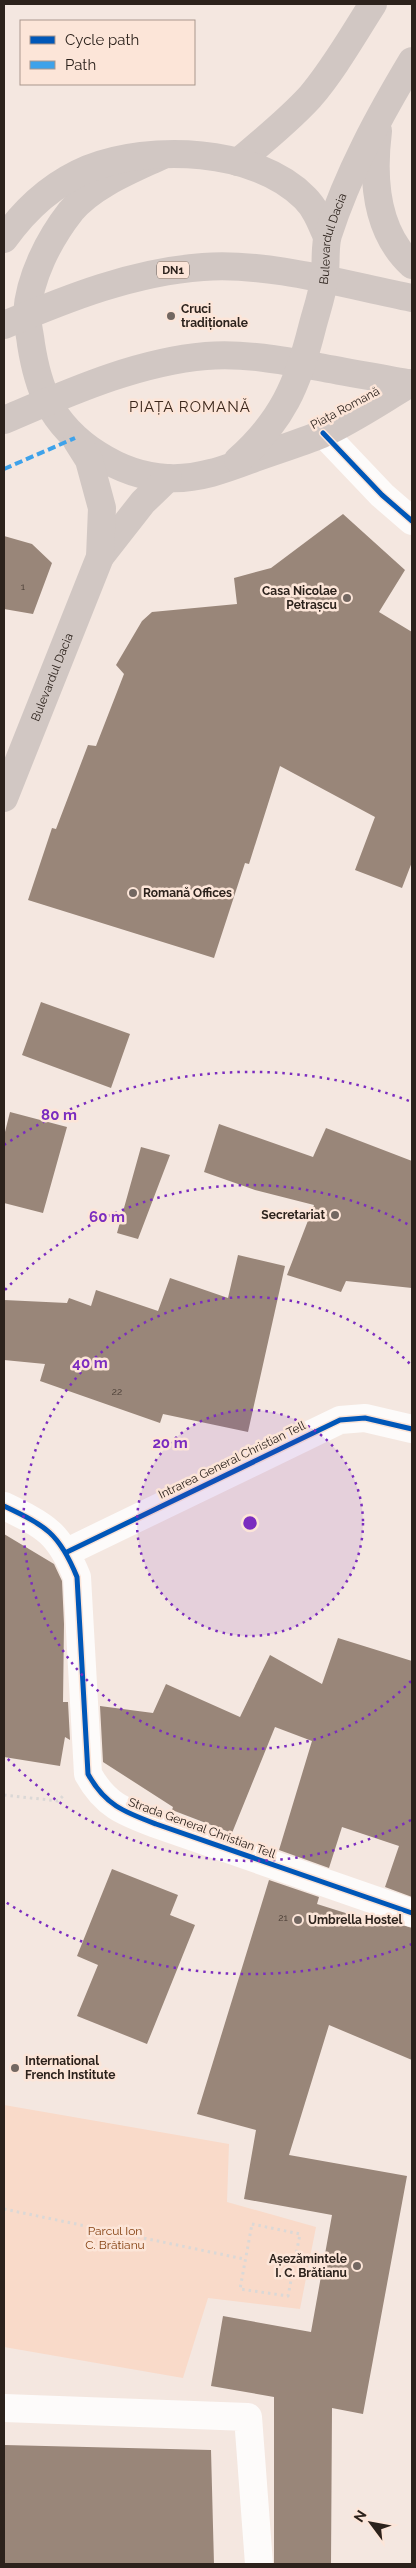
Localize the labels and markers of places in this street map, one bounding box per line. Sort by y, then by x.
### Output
place label: Cruci tradiționale [181,302,248,330]
marker: Cruci tradiționale [165,310,177,322]
place label: Casa Nicolae Petrașcu [262,584,337,612]
marker: Casa Nicolae Petrașcu [341,592,353,604]
place label: Romană Offices [143,886,232,900]
marker: Romană Offices [127,887,139,899]
place label: Secretariat [261,1208,325,1222]
marker: Secretariat [329,1209,341,1221]
centre of rings [241,1514,259,1532]
place label: Umbrella Hostel [308,1913,403,1927]
marker: Umbrella Hostel [292,1914,304,1926]
place label: International French Institute [25,2054,115,2082]
marker: International French Institute [9,2062,21,2074]
place label: Așezămintele I. C. Brătianu [269,2252,347,2280]
marker: Așezămintele I. C. Brătianu [351,2260,363,2272]

